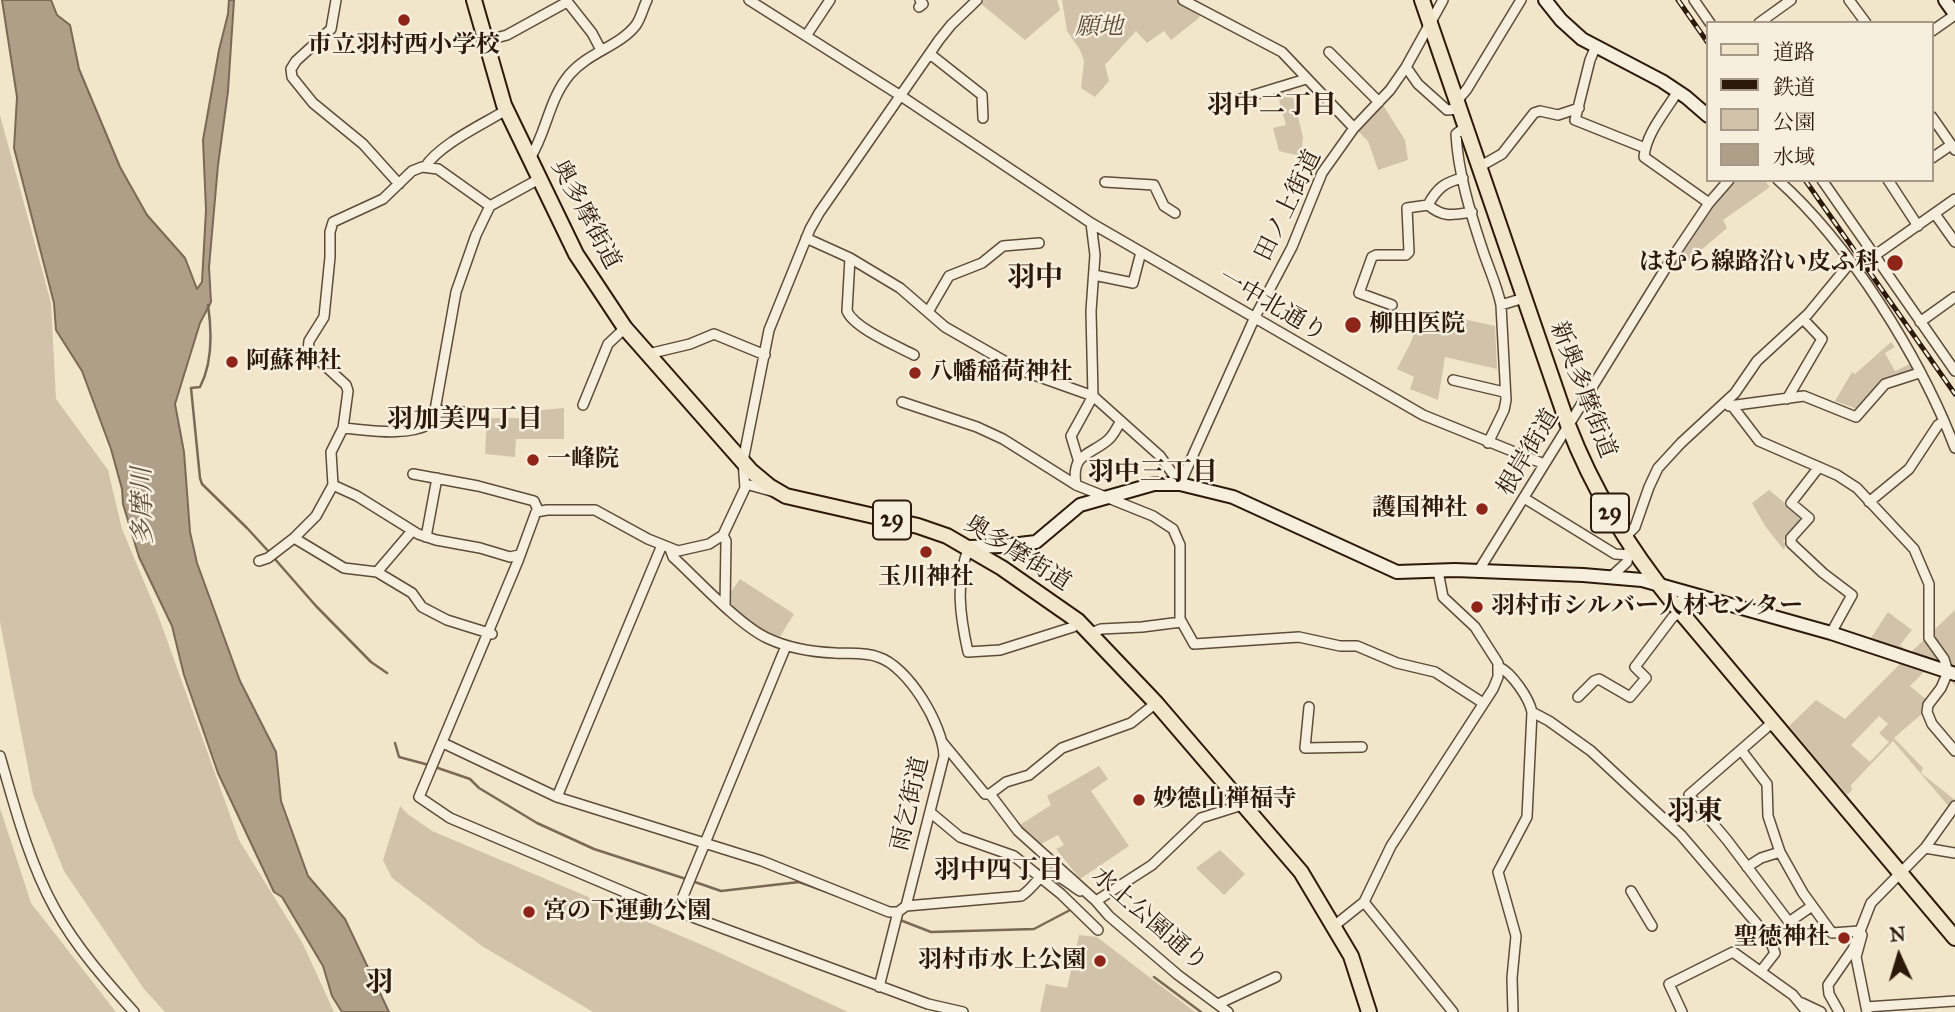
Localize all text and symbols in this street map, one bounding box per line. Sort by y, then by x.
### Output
marker: 市立羽村西小学校 [396,12,412,28]
park label: 願地 [1075,14,1123,42]
legend [1706,21,1934,182]
place label: 市立羽村西小学校 [308,32,500,60]
text: 道路 [1773,39,1815,65]
text: 鉄道 [1773,74,1815,100]
district label: 羽中二丁目 [1207,91,1337,123]
text: 公園 [1773,109,1815,135]
text: 水域 [1773,144,1815,170]
street label: 田ノ上街道 [1250,146,1328,266]
street label: 奥多摩街道 [544,155,626,275]
place label: はむら線路沿い皮ふ科 [1639,249,1879,277]
marker: はむら線路沿い皮ふ科 [1885,253,1905,273]
district label: 羽中 [1007,262,1063,296]
street label: 一中北通り [1213,264,1331,348]
place label: 柳田医院 [1369,311,1465,339]
marker: 柳田医院 [1343,315,1363,335]
street label: 新奥多摩街道 [1543,318,1621,462]
place label: 阿蘇神社 [246,348,342,376]
marker: 阿蘇神社 [224,354,240,370]
place label: 八幡稲荷神社 [929,359,1073,387]
marker: 八幡稲荷神社 [907,365,923,381]
street label: 根岸街道 [1492,404,1566,502]
district label: 羽加美四丁目 [387,405,543,437]
place label: 一峰院 [547,446,619,474]
marker: 一峰院 [525,452,541,468]
district label: 羽中三丁目 [1088,458,1218,490]
water label: 多摩川 [128,467,160,545]
road number: 29 [1591,494,1629,533]
place label: 護国神社 [1372,495,1468,523]
road number: 29 [873,500,911,540]
marker: 護国神社 [1474,501,1490,517]
street label: 奥多摩街道 [958,510,1076,598]
marker: 玉川神社 [918,544,934,560]
place label: 玉川神社 [878,564,974,592]
place label: 羽村市シルバー人材センター [1491,593,1803,621]
marker: 羽村市シルバー人材センター [1469,599,1485,615]
street label: 雨乞街道 [886,754,936,854]
place label: 妙德山禅福寺 [1153,786,1297,814]
marker: 妙德山禅福寺 [1131,792,1147,808]
district label: 羽東 [1667,796,1723,830]
district label: 羽中四丁目 [934,856,1064,888]
street label: 水上公園通り [1085,862,1213,978]
place label: 宮の下運動公園 [543,898,711,926]
marker: 宮の下運動公園 [521,904,537,920]
north arrow [1864,921,1934,991]
text: N [1889,923,1906,947]
place label: 聖徳神社 [1734,924,1830,952]
marker: 聖徳神社 [1836,930,1852,946]
place label: 羽村市水上公園 [918,947,1086,975]
marker: 羽村市水上公園 [1092,953,1108,969]
district label: 羽 [365,967,393,1001]

